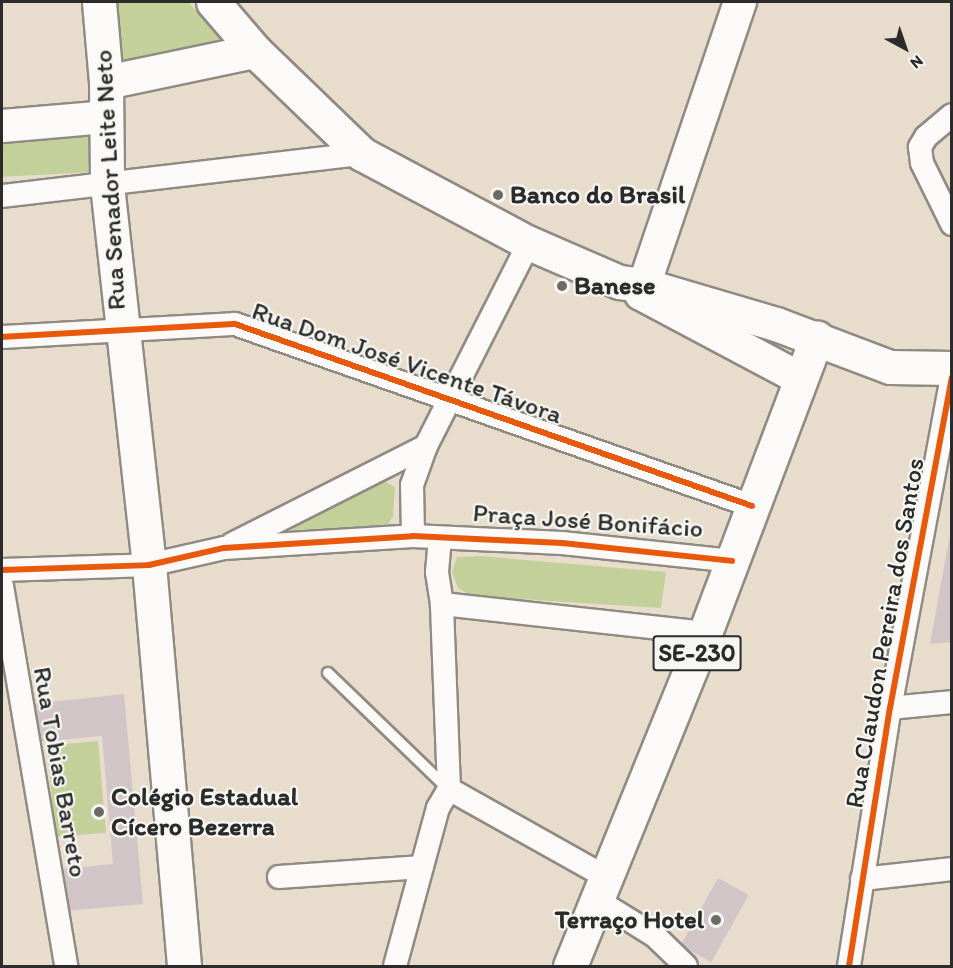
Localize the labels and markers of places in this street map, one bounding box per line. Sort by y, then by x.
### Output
place label: Banco do Brasil [510,179,686,211]
marker: Banco do Brasil [491,188,505,202]
place label: Banese [574,270,655,302]
marker: Banese [555,279,569,293]
place label: Colégio Estadual Cícero Bezerra [111,781,298,843]
marker: Colégio Estadual Cícero Bezerra [92,805,106,819]
place label: Terraço Hotel [555,904,704,936]
marker: Terraço Hotel [709,913,723,927]

